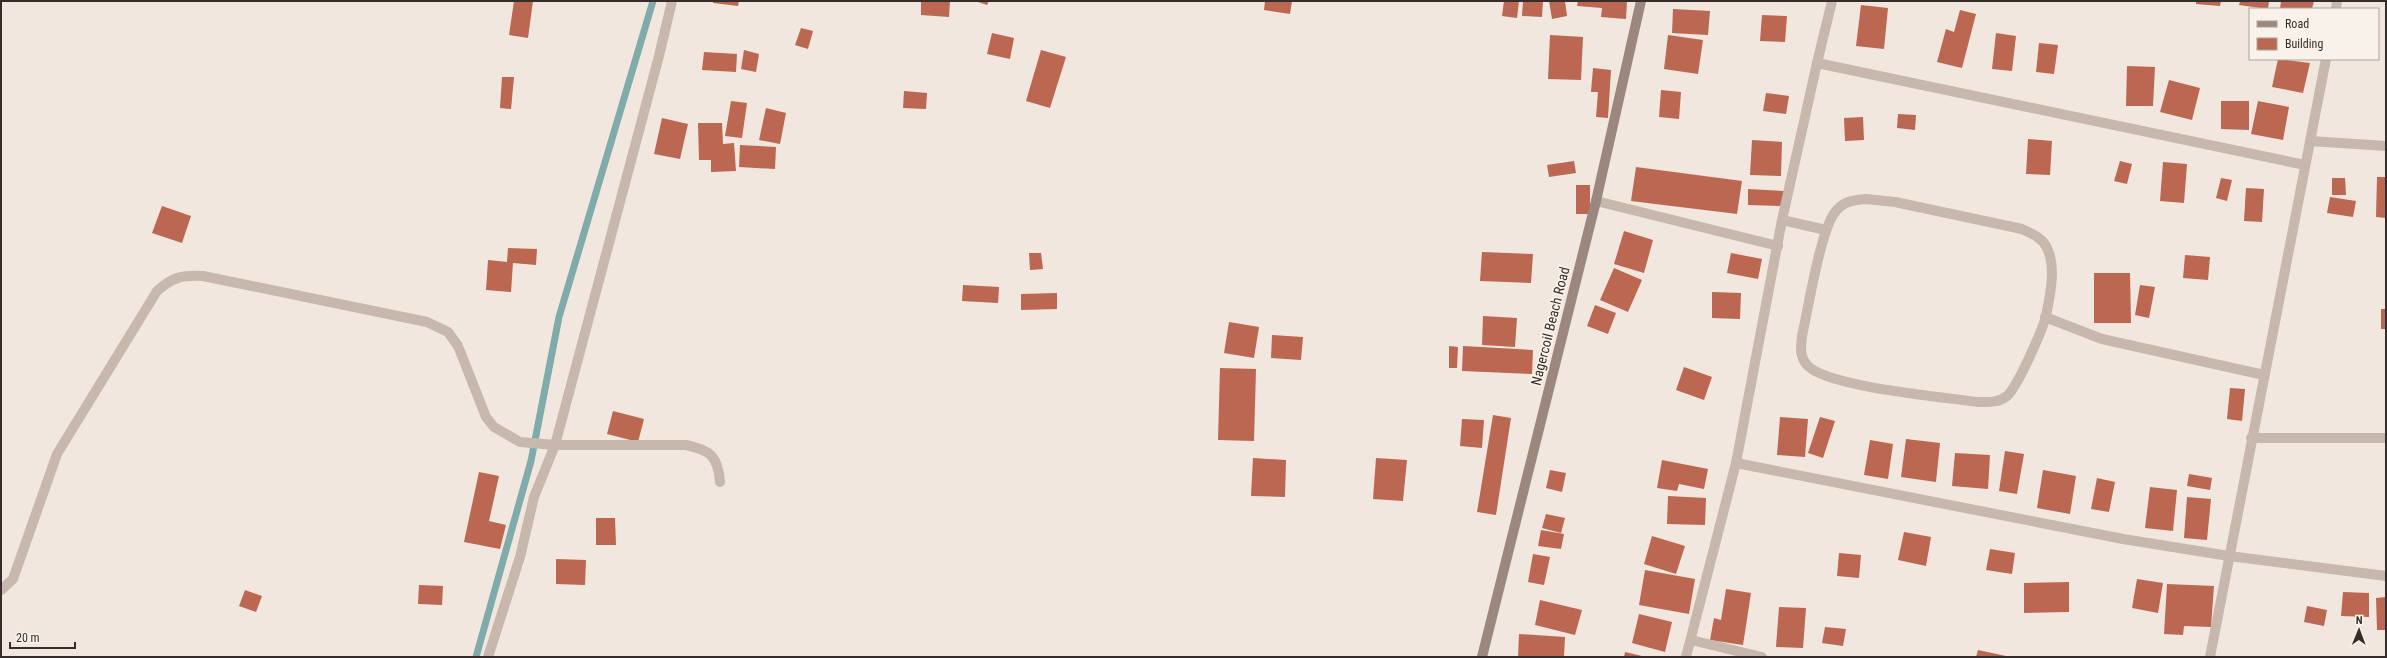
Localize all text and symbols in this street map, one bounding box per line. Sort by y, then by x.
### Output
legend [2249,8,2379,60]
text: Road [2285,17,2309,31]
text: Building [2285,37,2323,51]
street label: Nagercoil Beach Road [1528,265,1572,387]
north arrow [2339,610,2379,650]
text: N [2356,614,2363,627]
scale bar [10,624,75,650]
text: 20 m [16,631,40,645]

